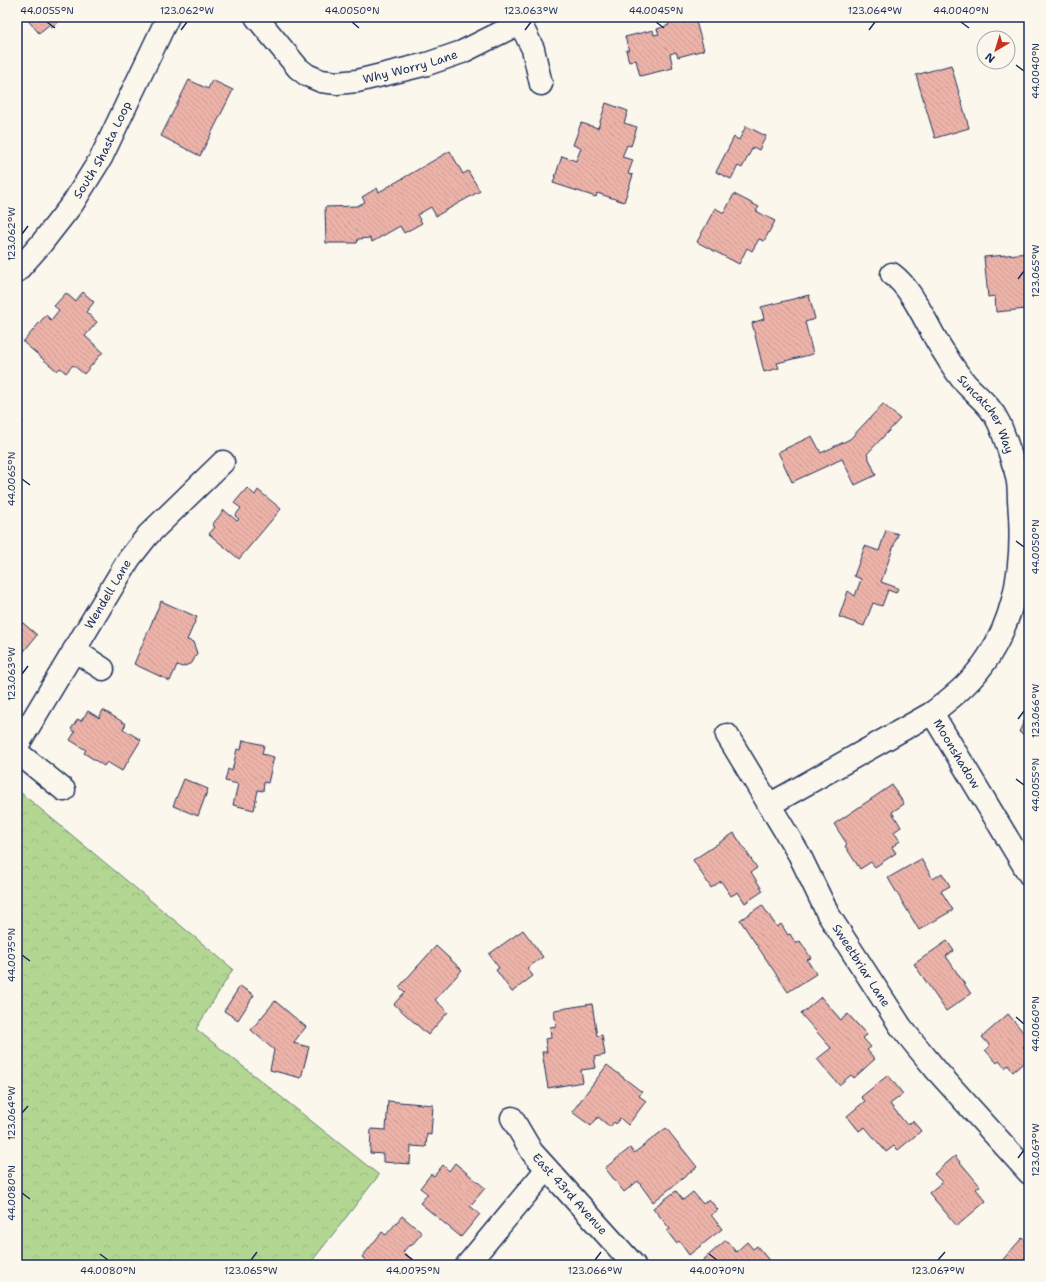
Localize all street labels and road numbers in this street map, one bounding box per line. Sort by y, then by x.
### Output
street label: Why Worry Lane [361,46,460,87]
street label: South Shasta Loop [70,98,135,202]
street label: Suncatcher Way [953,371,1017,456]
street label: Wendell Lane [81,556,135,632]
street label: Moonshadow [929,716,984,792]
street label: Sweetbriar Lane [829,921,894,1010]
street label: East 43rd Avenue [529,1150,611,1238]

